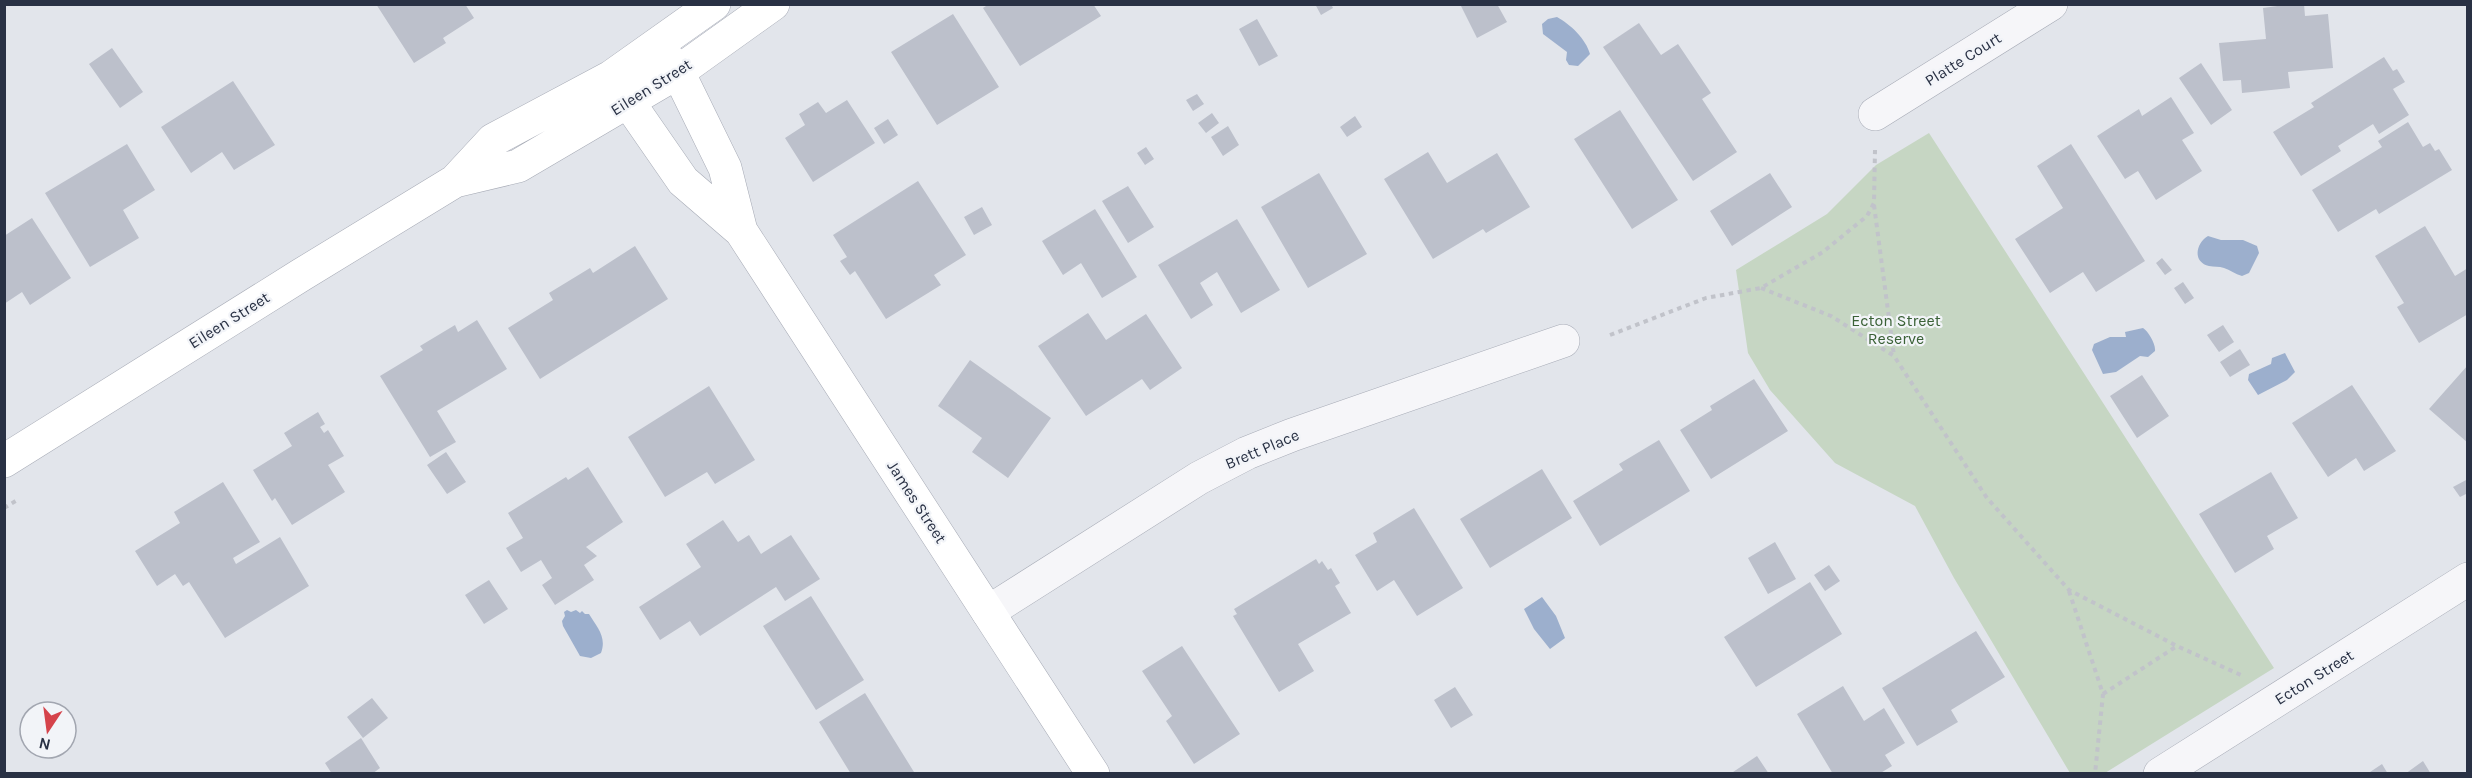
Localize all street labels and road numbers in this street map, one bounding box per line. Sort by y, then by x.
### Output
street label: Platte Court [1921,28,2005,90]
street label: Eileen Street [607,55,695,119]
street label: Eileen Street [185,288,273,352]
street label: Brett Place [1222,425,1302,473]
street label: James Street [883,457,951,547]
street label: Ecton Street [2271,645,2357,709]

